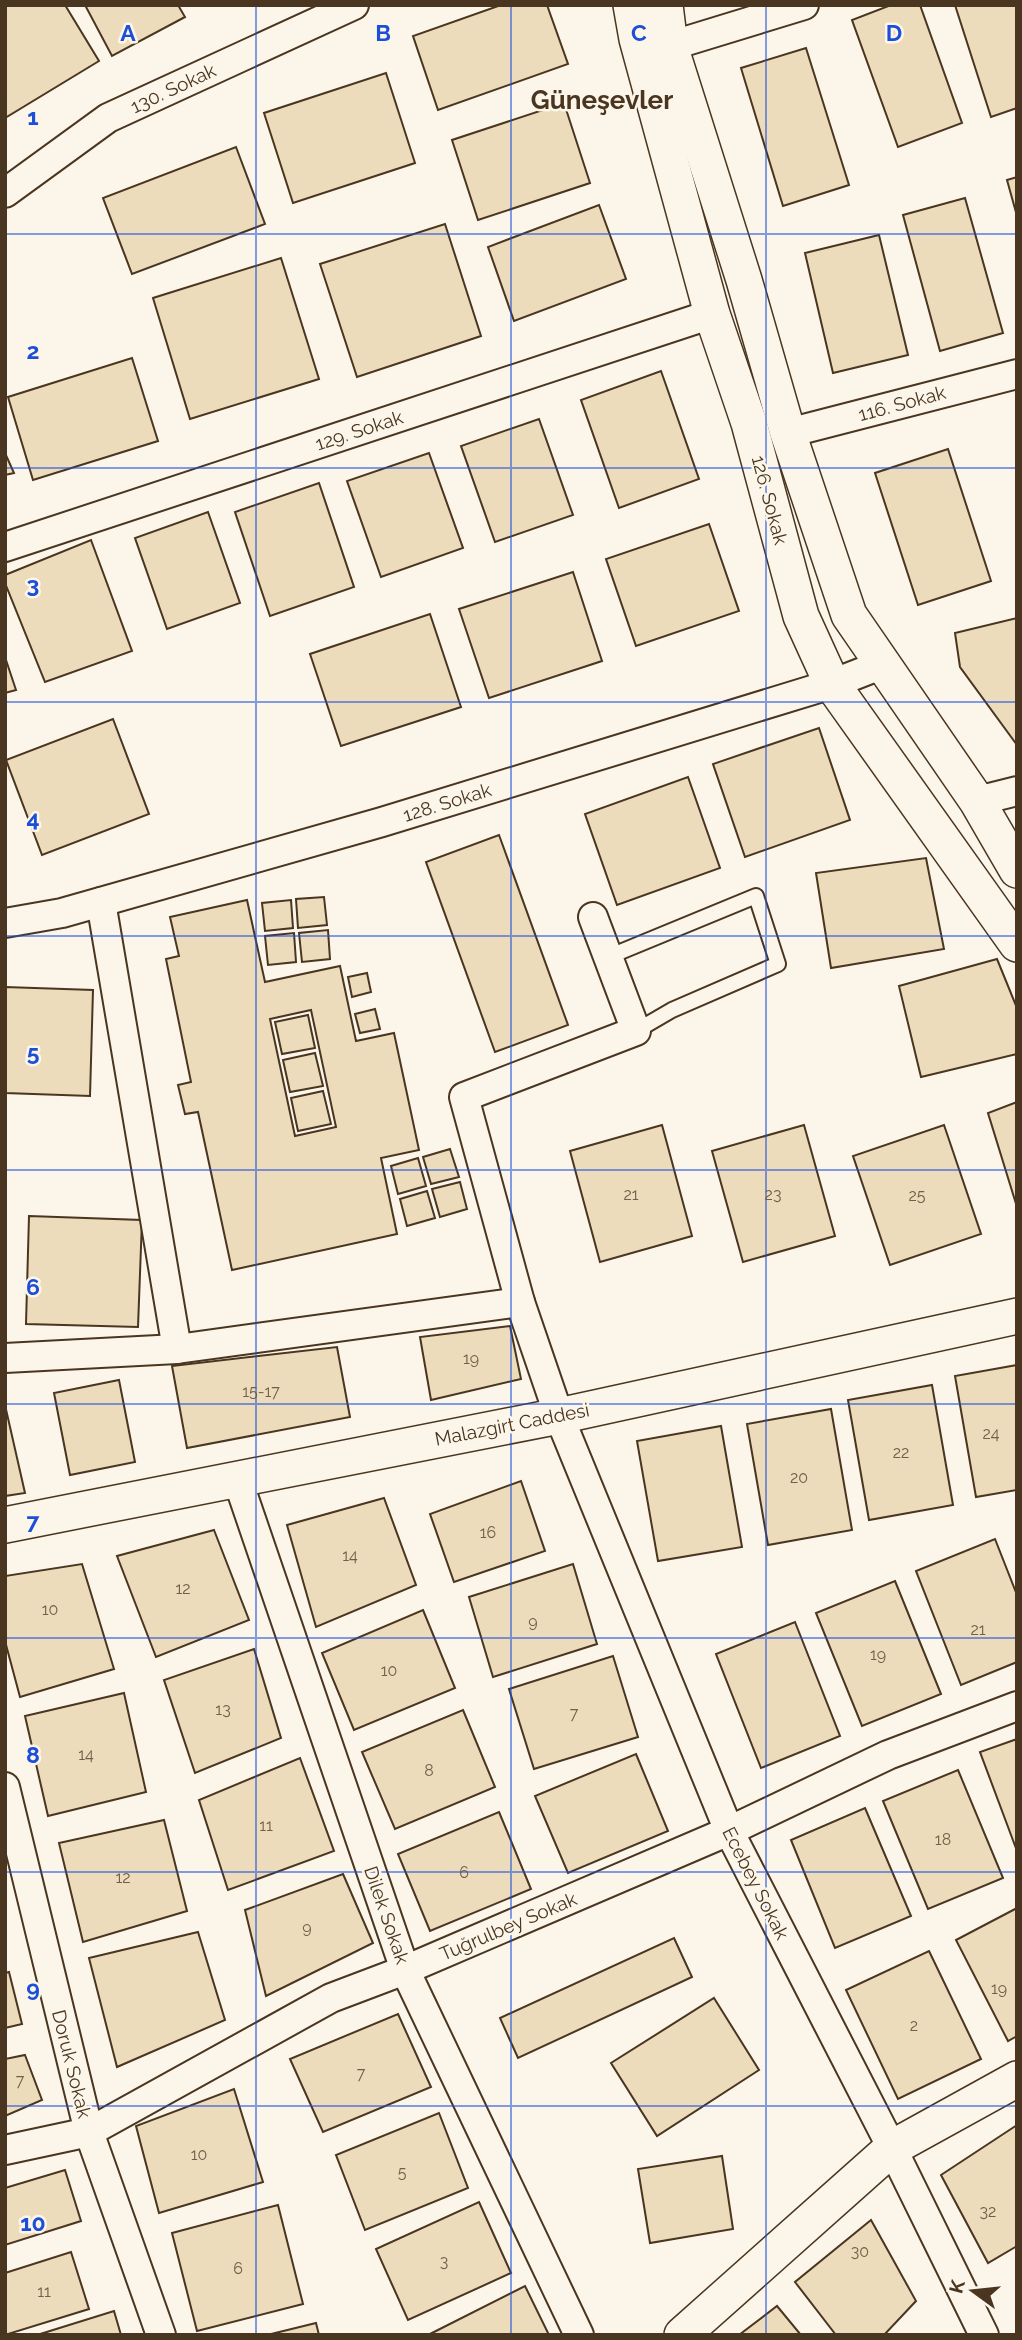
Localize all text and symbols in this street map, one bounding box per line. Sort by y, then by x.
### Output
text: A [120,19,136,46]
text: B [375,19,391,46]
text: C [631,19,647,46]
text: D [886,19,902,46]
street label: 130. Sokak [127,59,219,117]
district label: Güneşevler [531,85,673,115]
text: 1 [27,103,39,130]
text: 2 [27,337,39,364]
street label: 116. Sokak [856,381,948,425]
street label: 129. Sokak [312,405,406,455]
street label: 126. Sokak [748,453,792,547]
text: 3 [27,571,39,598]
street label: 128. Sokak [400,778,494,826]
text: 4 [26,805,40,832]
text: 5 [27,1039,40,1066]
house number: 21 [623,1185,639,1204]
house number: 23 [765,1185,781,1204]
house number: 25 [908,1186,926,1205]
text: 6 [26,1273,40,1300]
house number: 19 [463,1349,479,1368]
house number: 15-17 [242,1382,280,1401]
street label: Malazgirt Caddesi [433,1398,591,1450]
house number: 24 [982,1424,1000,1443]
house number: 22 [893,1443,909,1462]
house number: 20 [790,1468,808,1487]
text: 7 [27,1507,40,1534]
house number: 16 [480,1523,496,1542]
house number: 14 [342,1546,358,1565]
house number: 12 [175,1579,191,1598]
house number: 10 [42,1600,58,1619]
house number: 9 [528,1612,538,1631]
house number: 21 [970,1620,986,1639]
house number: 19 [870,1645,886,1664]
house number: 10 [381,1661,397,1680]
house number: 13 [215,1700,231,1719]
house number: 7 [570,1704,579,1723]
text: 8 [26,1741,40,1768]
house number: 14 [78,1745,94,1764]
house number: 8 [424,1761,434,1780]
house number: 11 [259,1816,273,1835]
street label: Ecebey Sokak [718,1823,794,1943]
house number: 18 [935,1830,951,1849]
street label: Dilek Sokak [360,1863,414,1967]
house number: 6 [459,1863,469,1882]
house number: 12 [115,1868,131,1887]
street label: Tuğrulbey Sokak [436,1887,580,1965]
house number: 9 [302,1918,312,1937]
text: 9 [26,1975,40,2002]
house number: 19 [991,1979,1007,1998]
street label: Doruk Sokak [48,2007,96,2121]
house number: 2 [910,2016,918,2035]
house number: 7 [357,2064,366,2083]
house number: 7 [16,2071,25,2090]
house number: 10 [191,2145,207,2164]
house number: 5 [398,2163,407,2182]
house number: 32 [980,2202,996,2221]
text: 10 [20,2209,46,2236]
house number: 30 [851,2242,869,2261]
house number: 3 [440,2252,448,2271]
north arrow [938,2256,1008,2326]
house number: 6 [233,2259,243,2278]
text: K [944,2277,969,2296]
house number: 11 [37,2282,51,2301]

